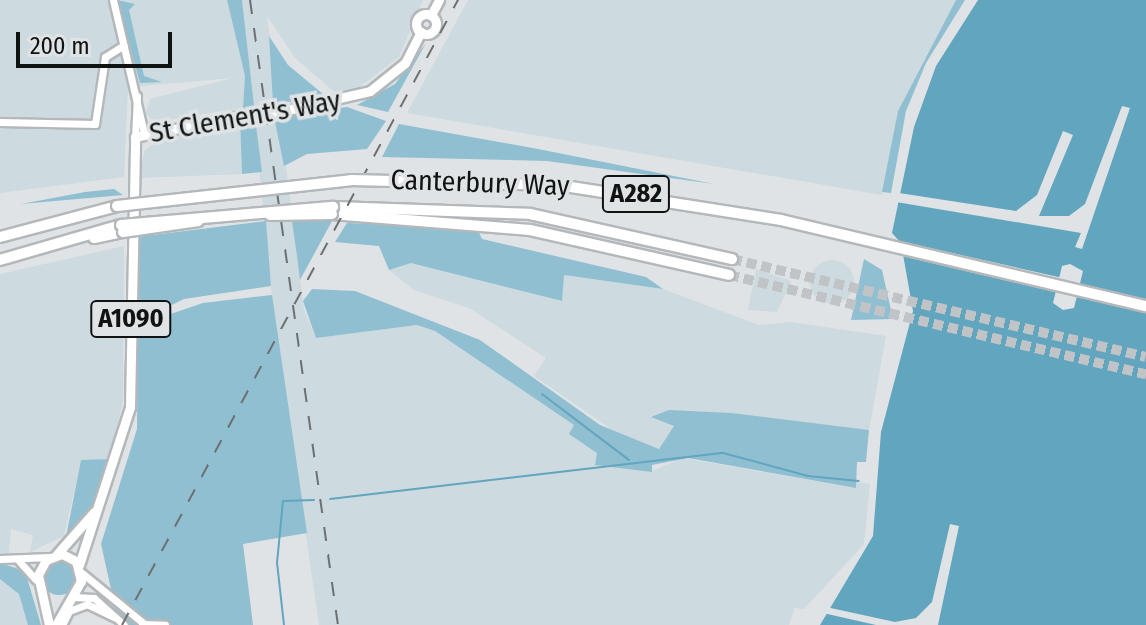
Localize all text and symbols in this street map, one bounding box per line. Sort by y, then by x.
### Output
scale bar [20,16,176,66]
text: 200 m [30,32,90,60]
street label: St Clement's Way [147,84,343,150]
street label: Canterbury Way [390,163,570,203]
road number: A282 [600,172,672,216]
road number: A1090 [89,297,173,341]

